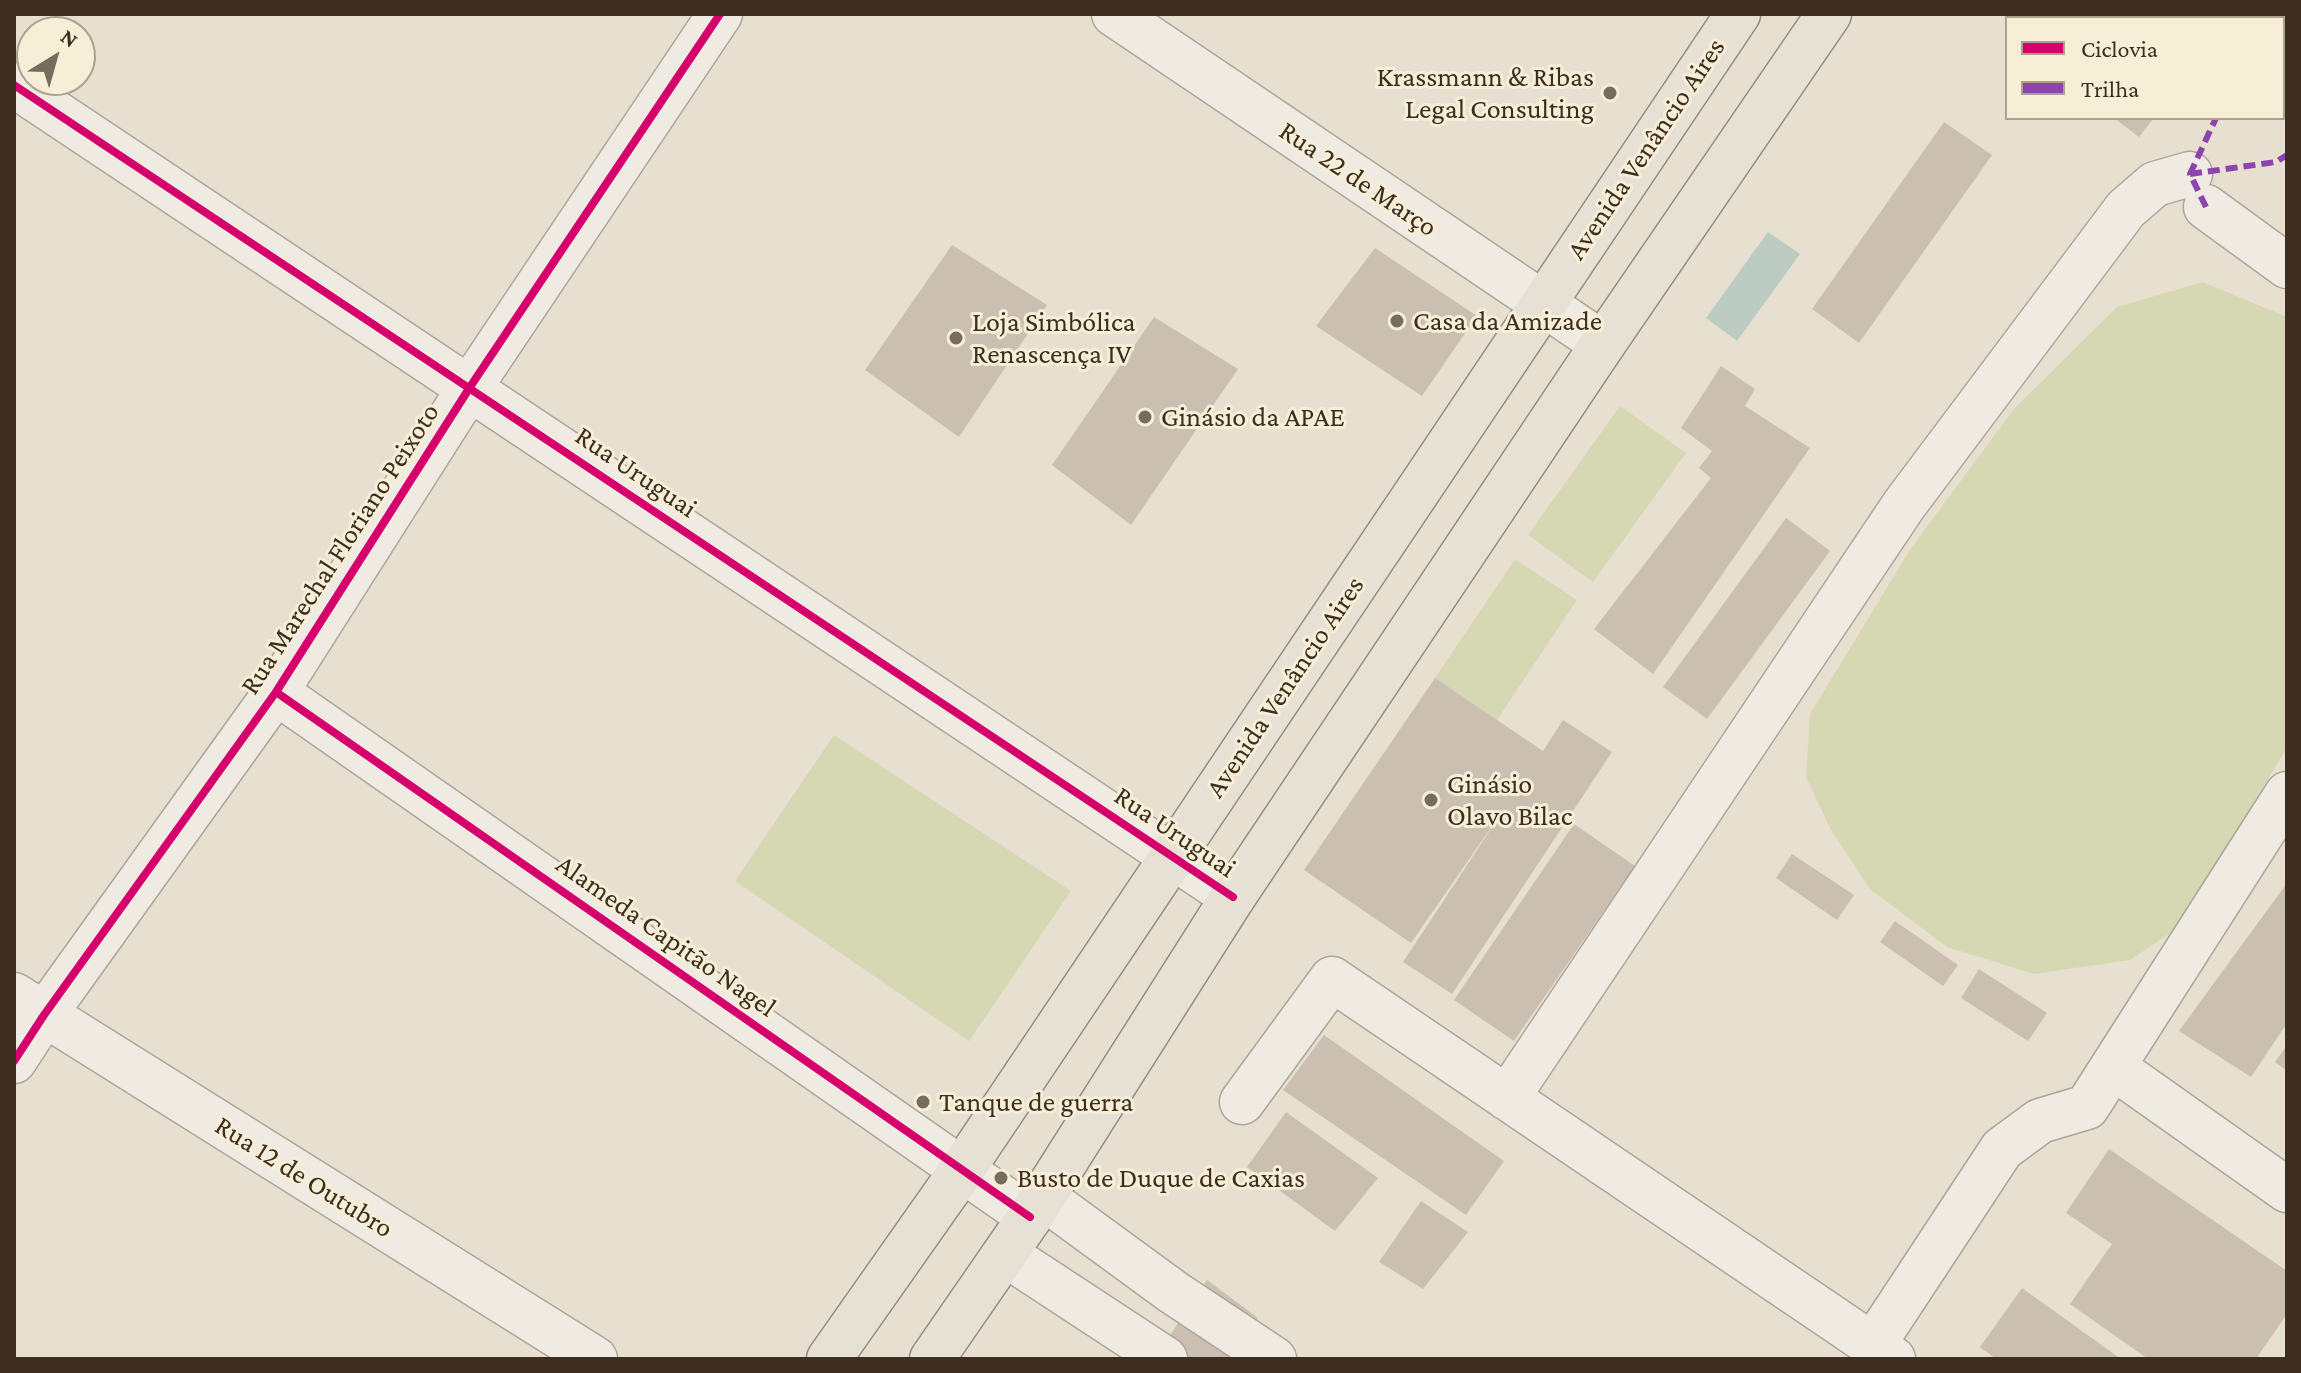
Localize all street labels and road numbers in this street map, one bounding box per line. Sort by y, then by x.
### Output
street label: Avenida Venâncio Aires [1559,32,1733,266]
street label: Rua 22 de Março [1273,114,1443,244]
street label: Rua Marechal Floriano Peixoto [233,397,447,701]
street label: Rua Uruguai [569,419,703,525]
street label: Avenida Venâncio Aires [1198,570,1372,804]
street label: Rua Uruguai [1108,779,1242,885]
street label: Alameda Capitão Nagel [550,847,782,1025]
street label: Rua 12 de Outubro [209,1109,399,1245]

